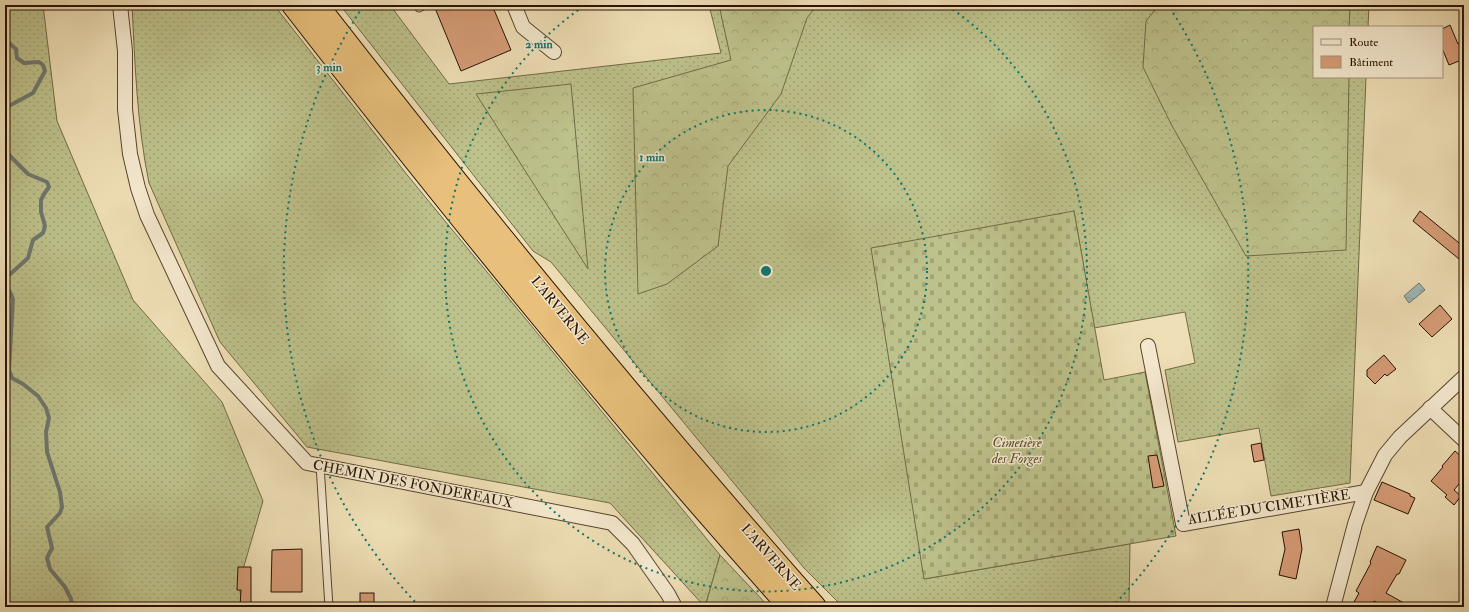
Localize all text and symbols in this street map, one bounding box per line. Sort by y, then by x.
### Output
legend [1313,26,1443,78]
text: Route [1349,35,1378,50]
text: 2 min [525,37,553,52]
text: Bâtiment [1349,55,1393,70]
text: 3 min [316,60,343,75]
text: 1 min [639,150,666,165]
centre of rings [759,264,773,278]
street label: L'ARVERNE [527,272,593,348]
park label: Cimetière des Forges [991,434,1043,467]
street label: CHEMIN DES FONDEREAUX [311,456,515,512]
street label: ALLÉE DU CIMETIÈRE [1186,486,1351,528]
street label: L'ARVERNE [737,520,805,594]

